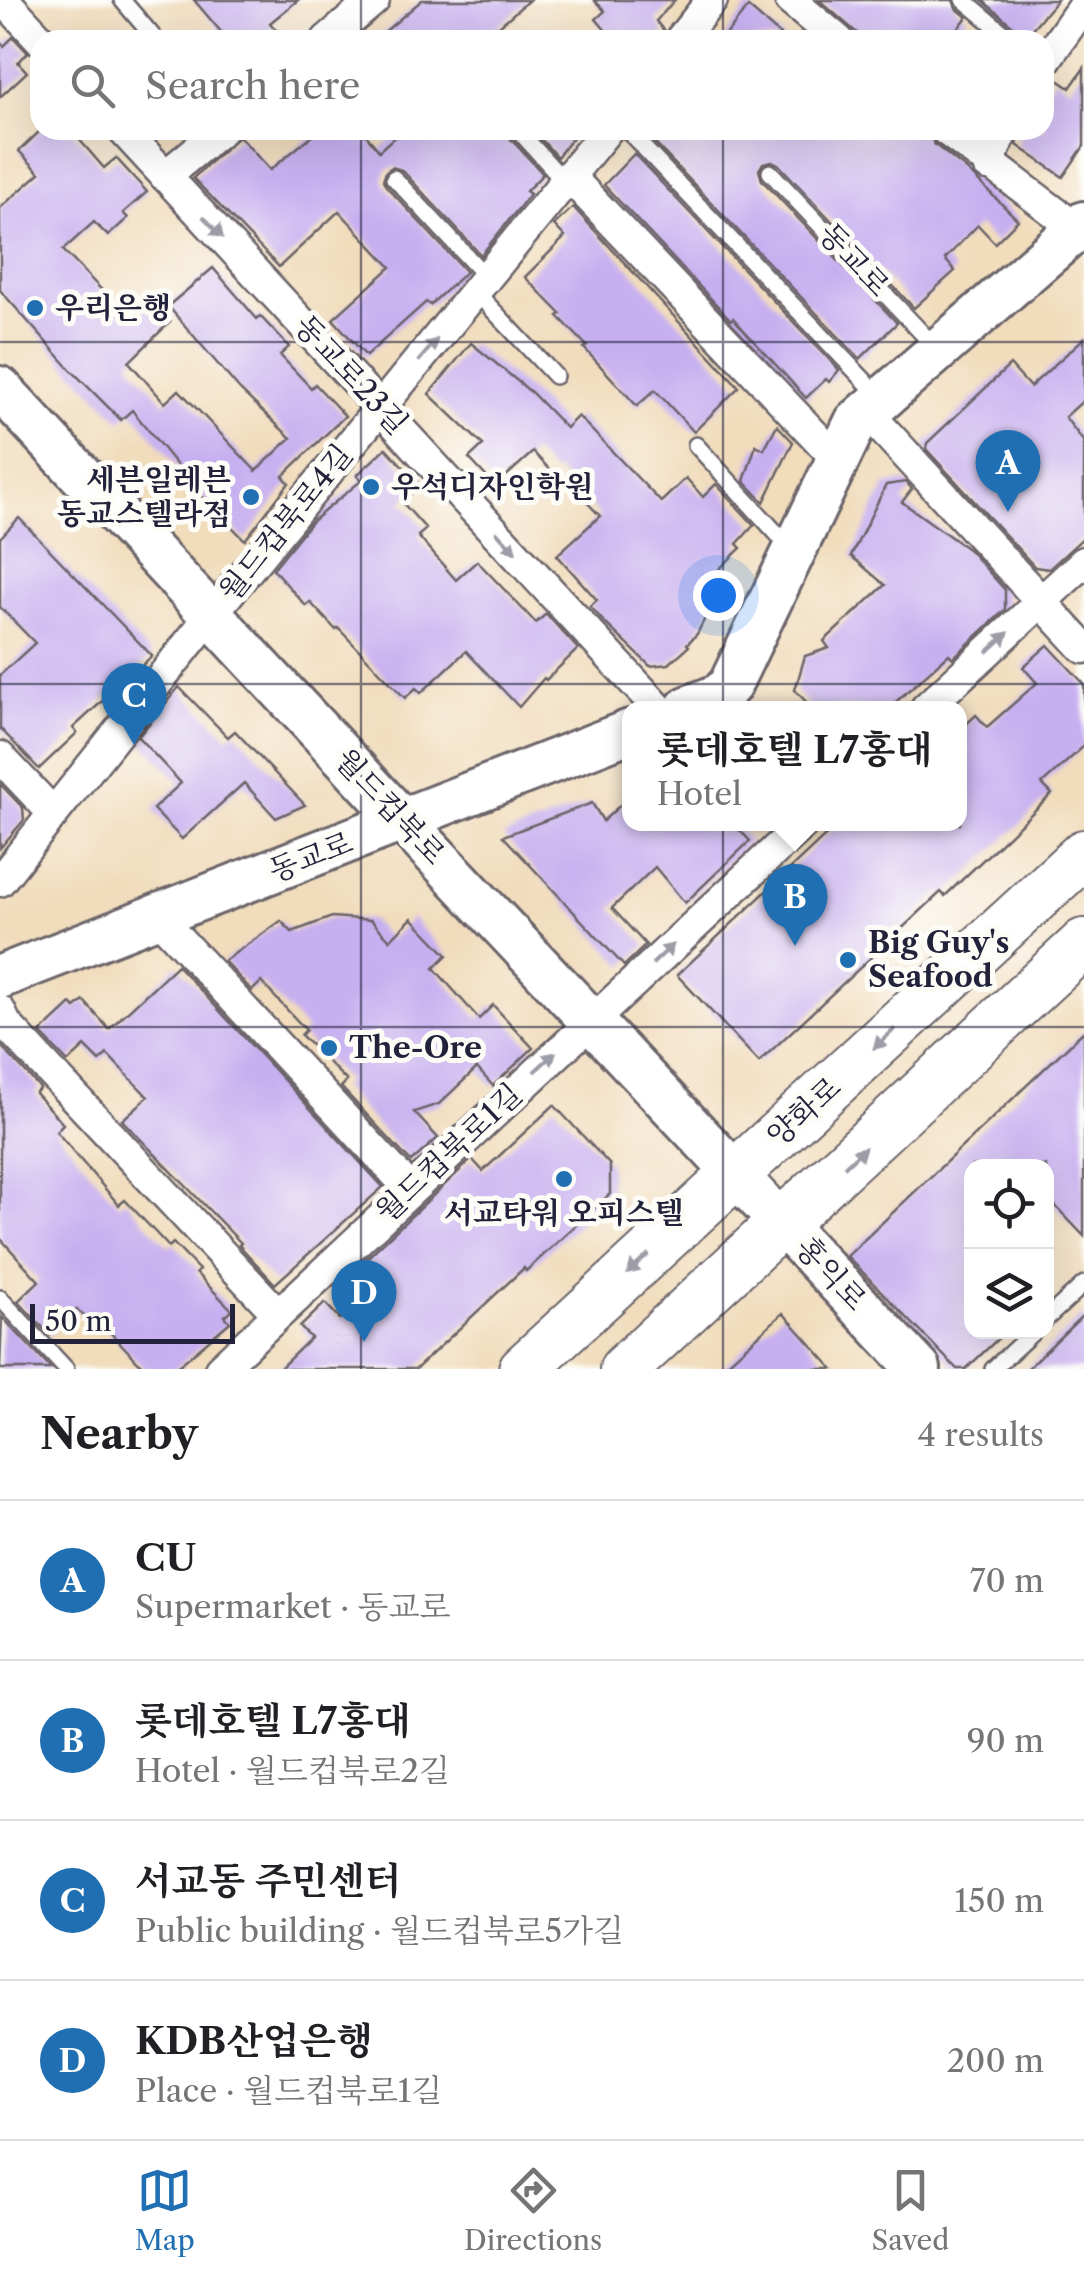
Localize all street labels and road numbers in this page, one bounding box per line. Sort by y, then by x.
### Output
street label: 동교로 [811,215,898,304]
street label: 동교로23길 [287,307,416,442]
street label: 월드컵북로4길 [211,437,360,609]
street label: 월드컵북로 [327,741,453,872]
street label: 동교로 [264,824,358,889]
street label: 양화로 [759,1069,848,1154]
street label: 월드컵북로1길 [368,1076,529,1230]
street label: 홍익로 [788,1229,875,1318]

